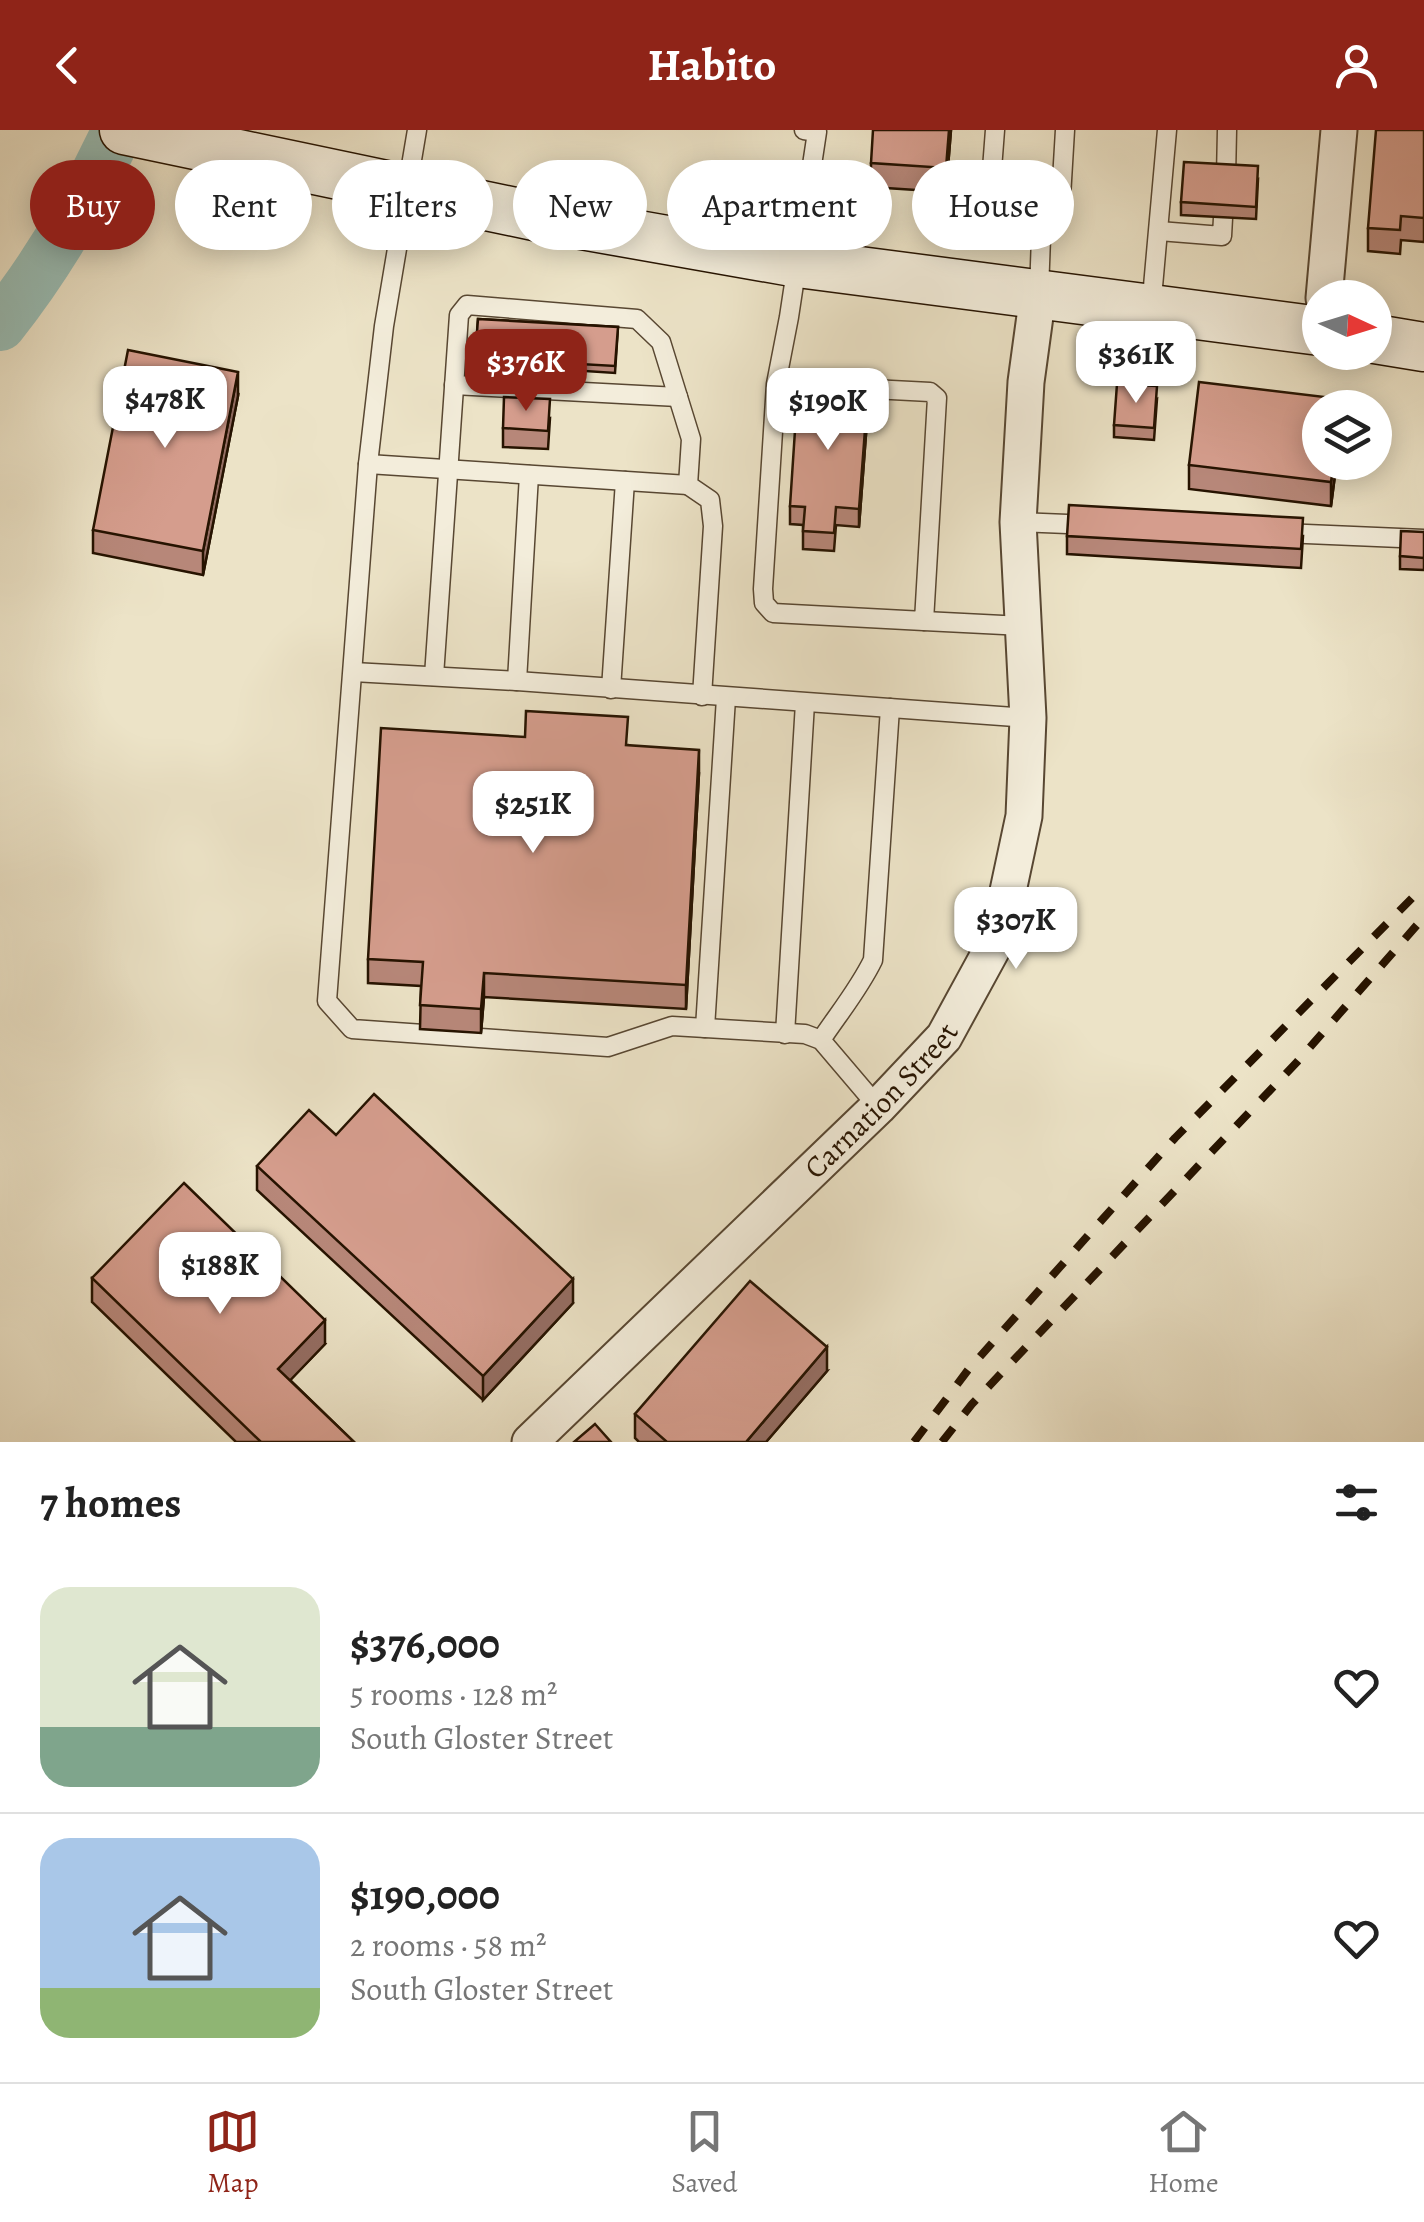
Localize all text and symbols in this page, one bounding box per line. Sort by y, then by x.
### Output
text: Habito [647,34,777,96]
icon: back [40,38,95,93]
icon: person [1329,38,1384,93]
chip: Buy [30,160,155,250]
chip: Rent [175,160,312,250]
chip: Filters [332,160,493,250]
chip: New [513,160,647,250]
chip: Apartment [667,160,892,250]
chip: House [912,160,1074,250]
north arrow [1302,280,1392,370]
map controls [1302,280,1392,480]
pin: $361K [1066,321,1206,406]
pin: $376K [456,329,596,414]
text: $361K [1098,331,1174,375]
text: $376K [487,339,565,383]
pin: $478K [95,366,235,451]
pin: $190K [758,368,898,453]
text: $478K [125,376,205,420]
text: $190K [789,378,867,422]
button: layers [1302,390,1392,480]
pin: $251K [463,771,603,856]
text: $251K [495,781,571,825]
pin: $307K [946,887,1086,972]
text: $307K [976,897,1056,941]
street label: Carnation Street [796,1016,968,1187]
pin: $188K [150,1232,290,1317]
text: $188K [181,1242,259,1286]
text: 7 homes [40,1474,181,1531]
icon: filters [1329,1475,1384,1530]
text: $376,000 [350,1615,500,1672]
icon: home [120,1627,240,1747]
icon: heart [1329,1660,1384,1715]
text: 5 rooms · 128 m² [350,1672,558,1716]
text: South Gloster Street [350,1716,613,1760]
text: $190,000 [350,1866,500,1923]
icon: home [120,1878,240,1998]
icon: heart [1329,1911,1384,1966]
text: 2 rooms · 58 m² [350,1923,547,1967]
text: South Gloster Street [350,1967,613,2011]
tab: Map [205,2104,260,2202]
tab: Saved [671,2104,738,2202]
tab: Home [1148,2104,1219,2202]

